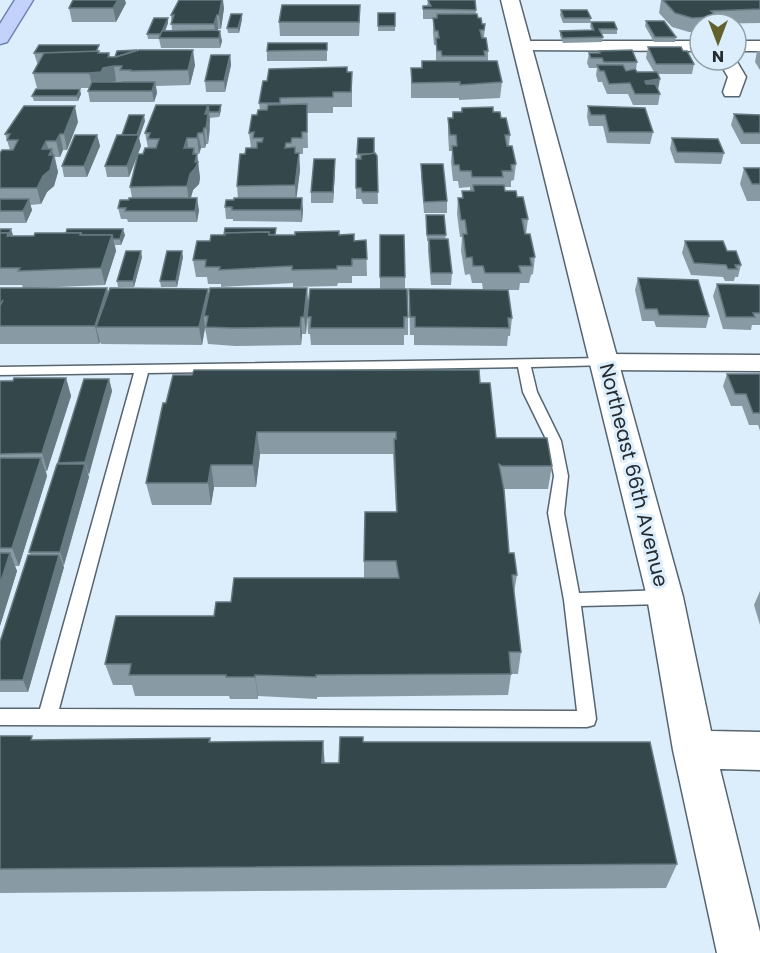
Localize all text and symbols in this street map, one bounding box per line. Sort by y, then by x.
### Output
north arrow [688,12,748,72]
text: N [712,45,724,68]
street label: Northeast 66th Avenue [593,360,675,590]

